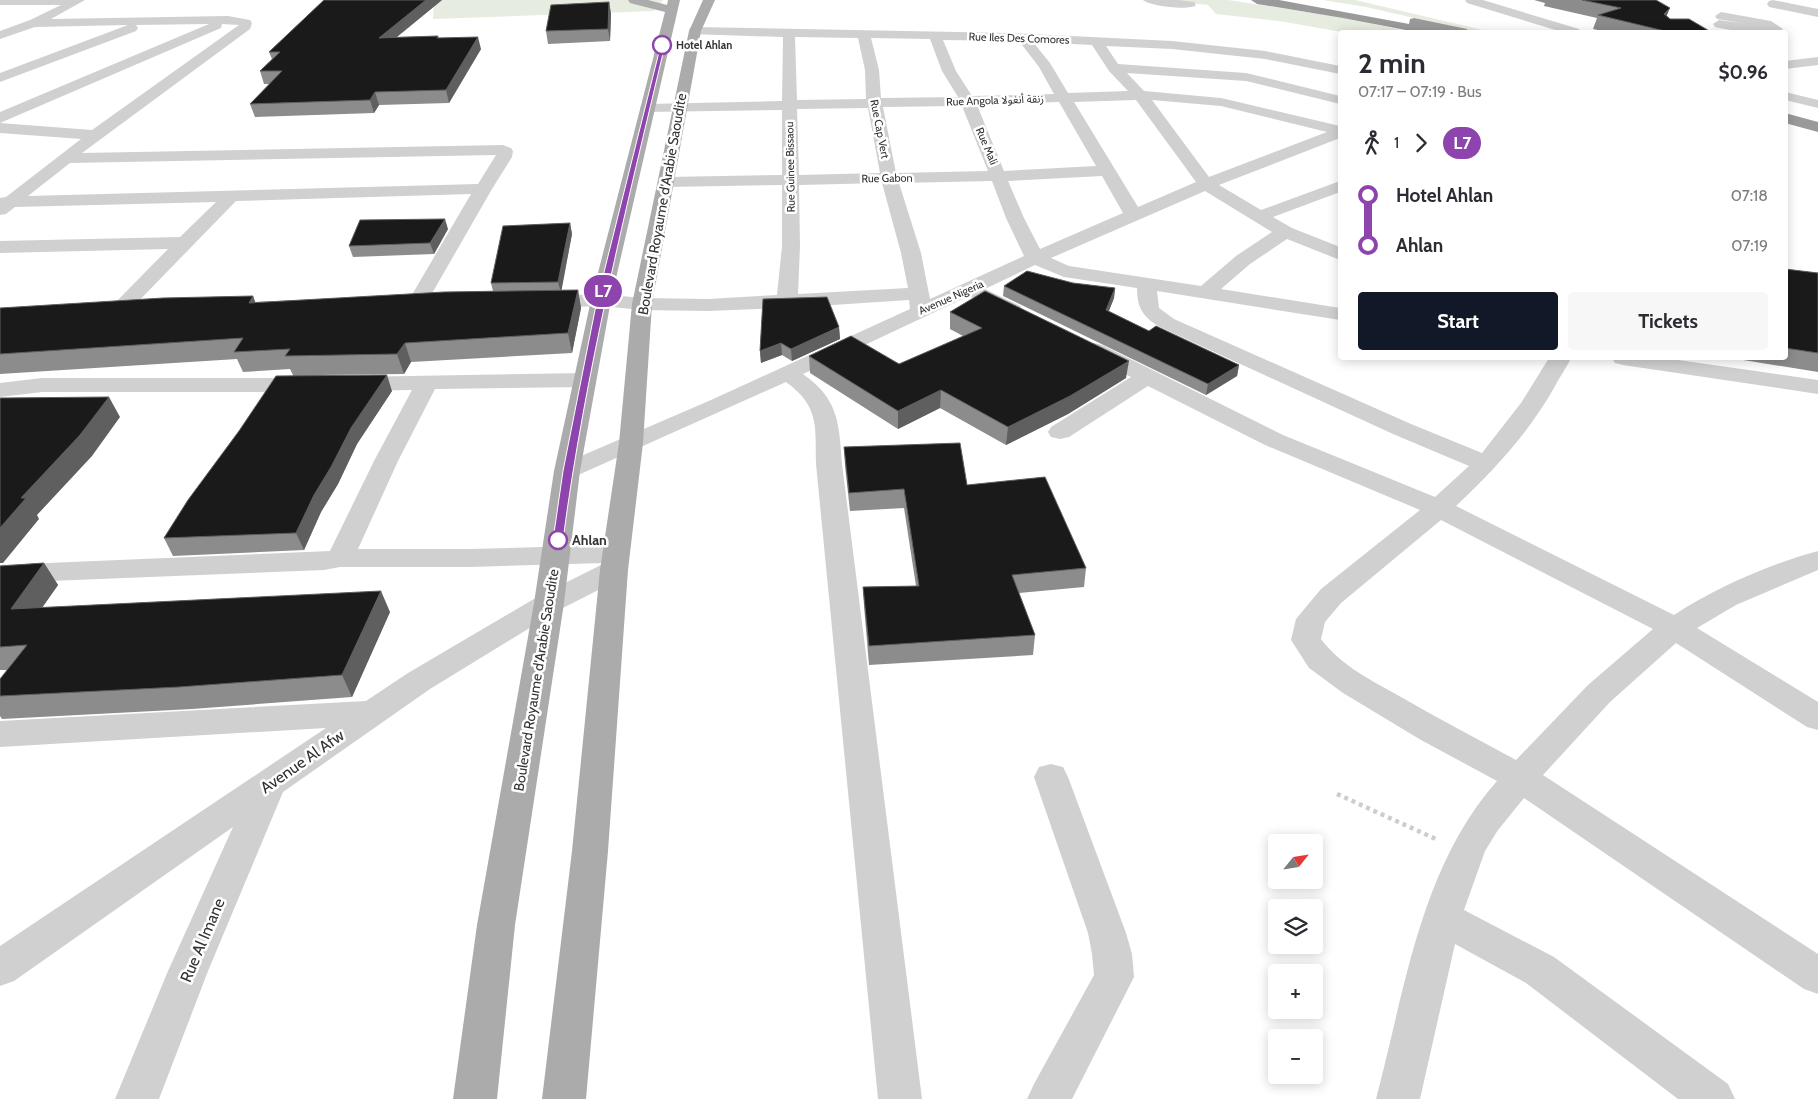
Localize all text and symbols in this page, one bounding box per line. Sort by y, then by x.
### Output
street label: Rue Iles Des Comores [968,29,1070,47]
marker: Hotel Ahlan [652,35,672,55]
place label: Hotel Ahlan [676,38,732,52]
text: 2 min [1358,46,1426,80]
text: $0.96 [1718,61,1768,84]
text: 07:17 – 07:19 · Bus [1358,82,1482,101]
street label: Rue Angola زنقة أنغولا [946,91,1044,109]
street label: Boulevard Royaume d'Arabie Saoudite [634,92,690,316]
street label: Rue Cap Vert [867,98,893,160]
street label: Rue Guinee Bissaou [782,121,798,212]
street label: Rue Mali [973,125,1001,167]
icon: walk [1358,129,1386,157]
icon: forward [1407,129,1435,157]
text: L7 [1453,132,1471,154]
text: 1 [1394,133,1399,152]
street label: Rue Gabon [861,171,913,185]
text: Hotel Ahlan [1396,184,1493,207]
text: 07:18 [1731,186,1768,205]
text: Ahlan [1396,234,1443,257]
text: 07:19 [1731,236,1768,255]
line badge: L7 [580,275,626,307]
street label: Avenue Nigeria [916,276,986,318]
text: L7 [594,280,612,302]
button: Start [1358,292,1558,350]
button: Tickets [1568,292,1768,350]
marker: Ahlan [548,530,568,550]
place label: Ahlan [572,531,607,549]
street label: Boulevard Royaume d'Arabie Saoudite [510,568,562,792]
street label: Avenue Al Afw [257,725,348,797]
north arrow [1268,834,1322,889]
map controls [1268,834,1323,1084]
street label: Rue Al Imane [176,895,229,985]
button: layers [1268,899,1323,954]
button: + [1268,964,1323,1019]
button: − [1268,1029,1323,1084]

